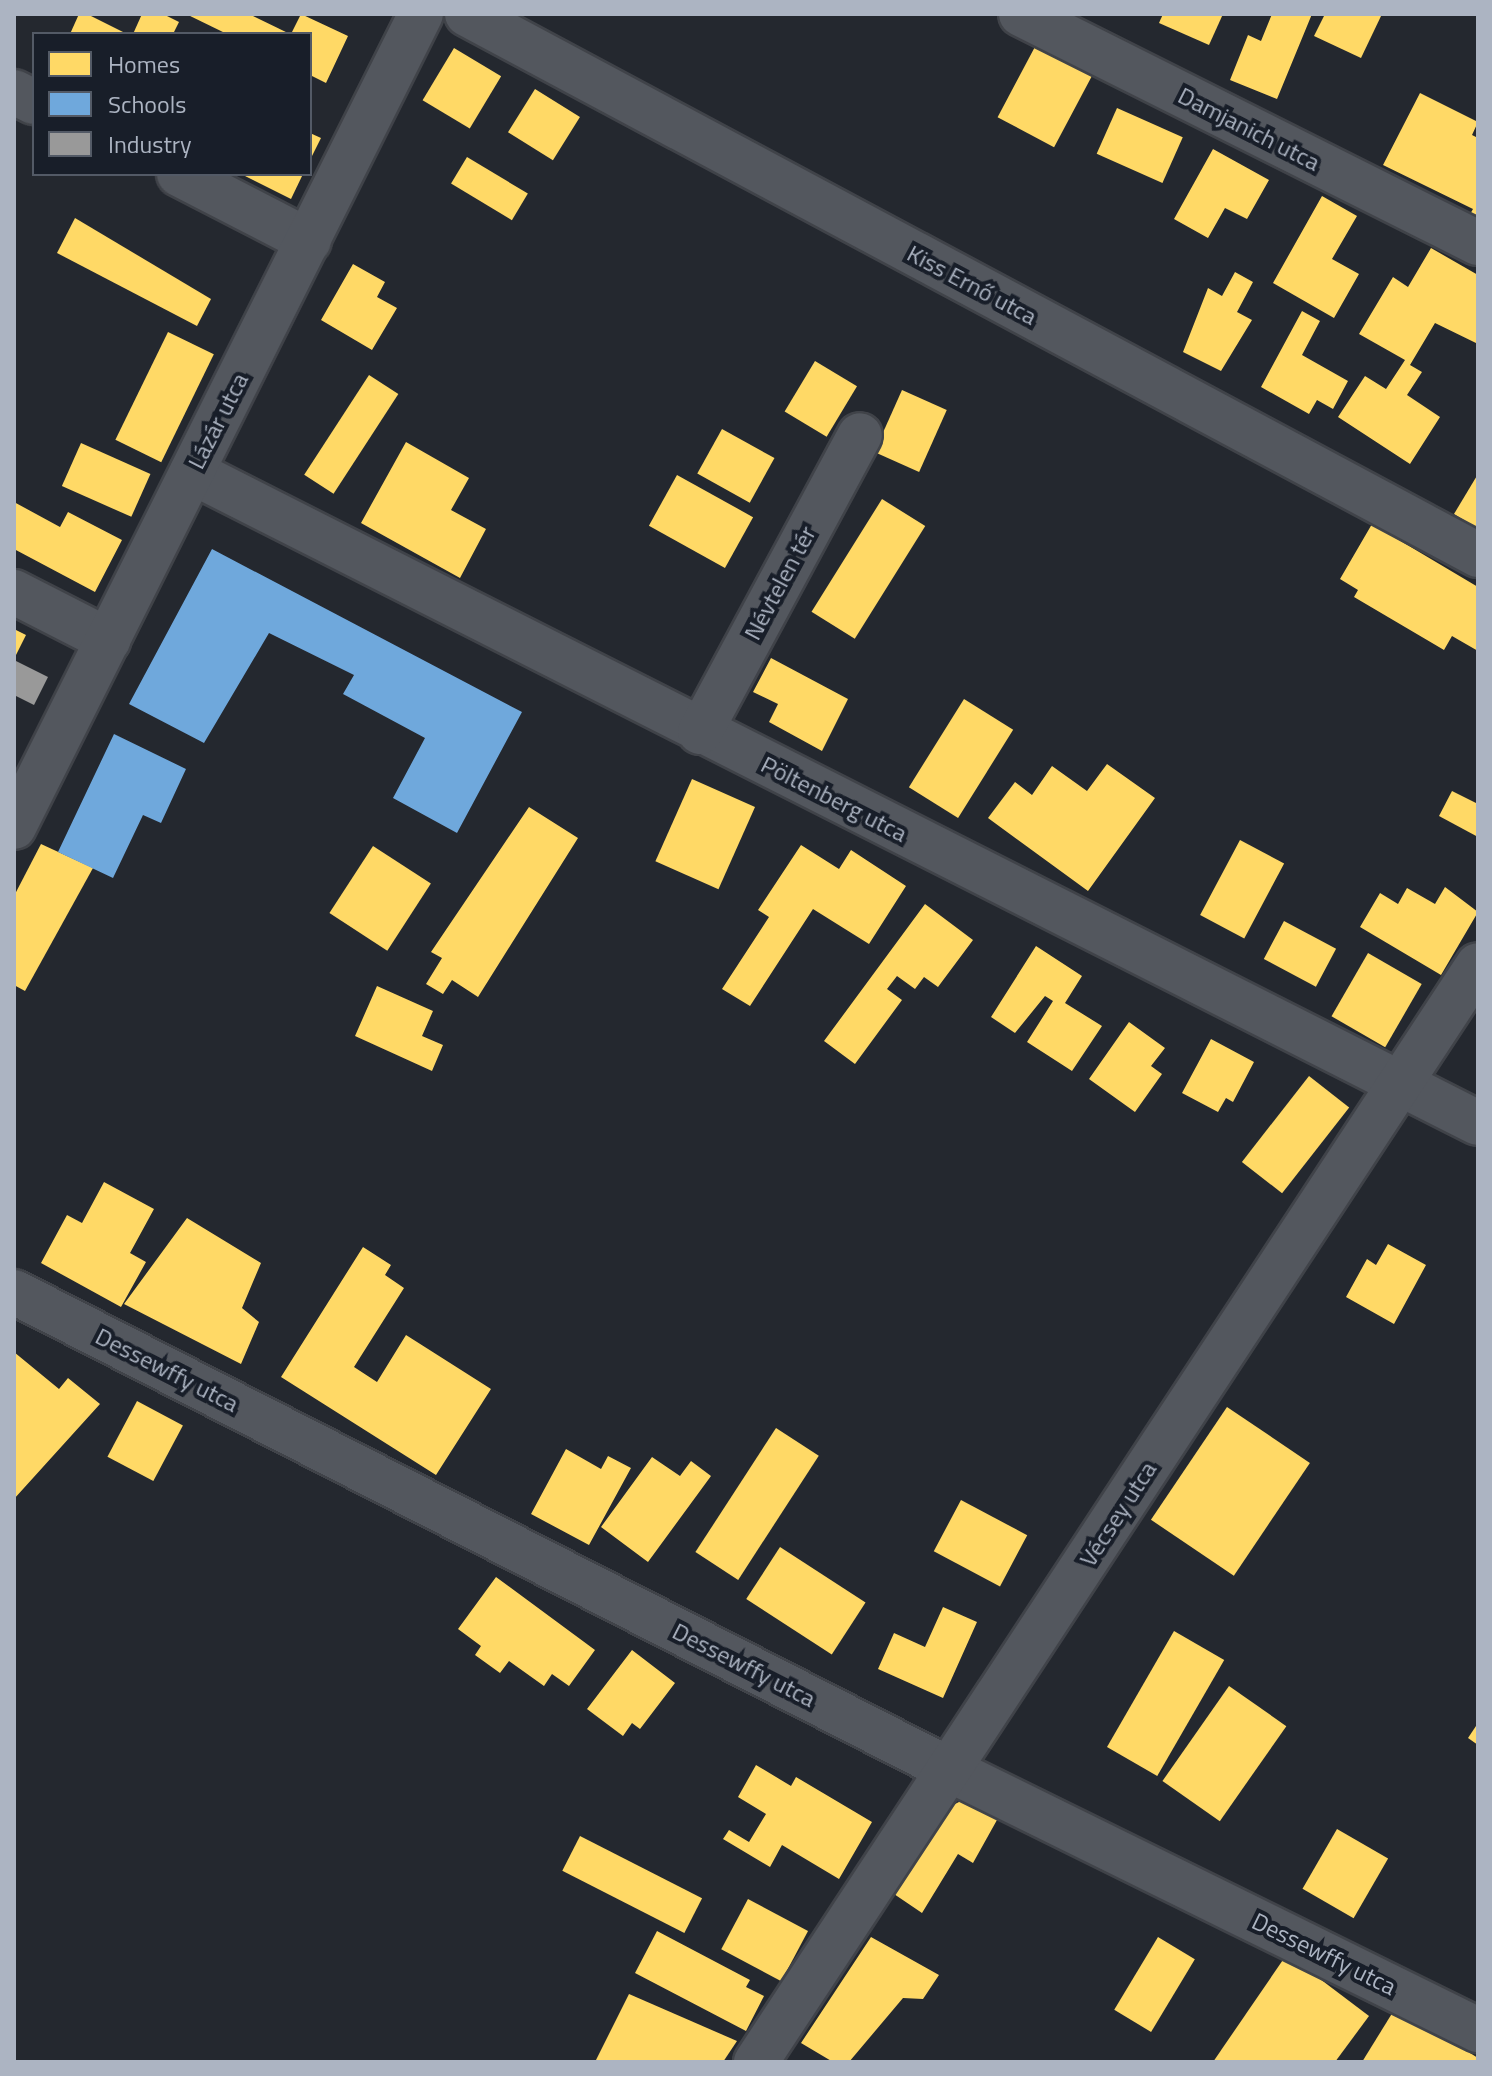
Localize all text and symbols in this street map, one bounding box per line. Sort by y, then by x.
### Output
legend [32,32,312,176]
text: Homes [108,46,180,82]
street label: Damjanich utca [1173,81,1325,177]
text: Schools [108,86,186,122]
text: Industry [108,126,192,162]
street label: Kiss Ernő utca [902,239,1042,331]
street label: Lázár utca [182,368,254,474]
street label: Névtelen tér [738,521,822,645]
street label: Pöltenberg utca [756,750,912,848]
street label: Dessewffy utca [91,1322,243,1418]
street label: Vécsey utca [1073,1456,1163,1572]
street label: Dessewffy utca [668,1617,820,1713]
street label: Dessewffy utca [1247,1907,1401,2001]

